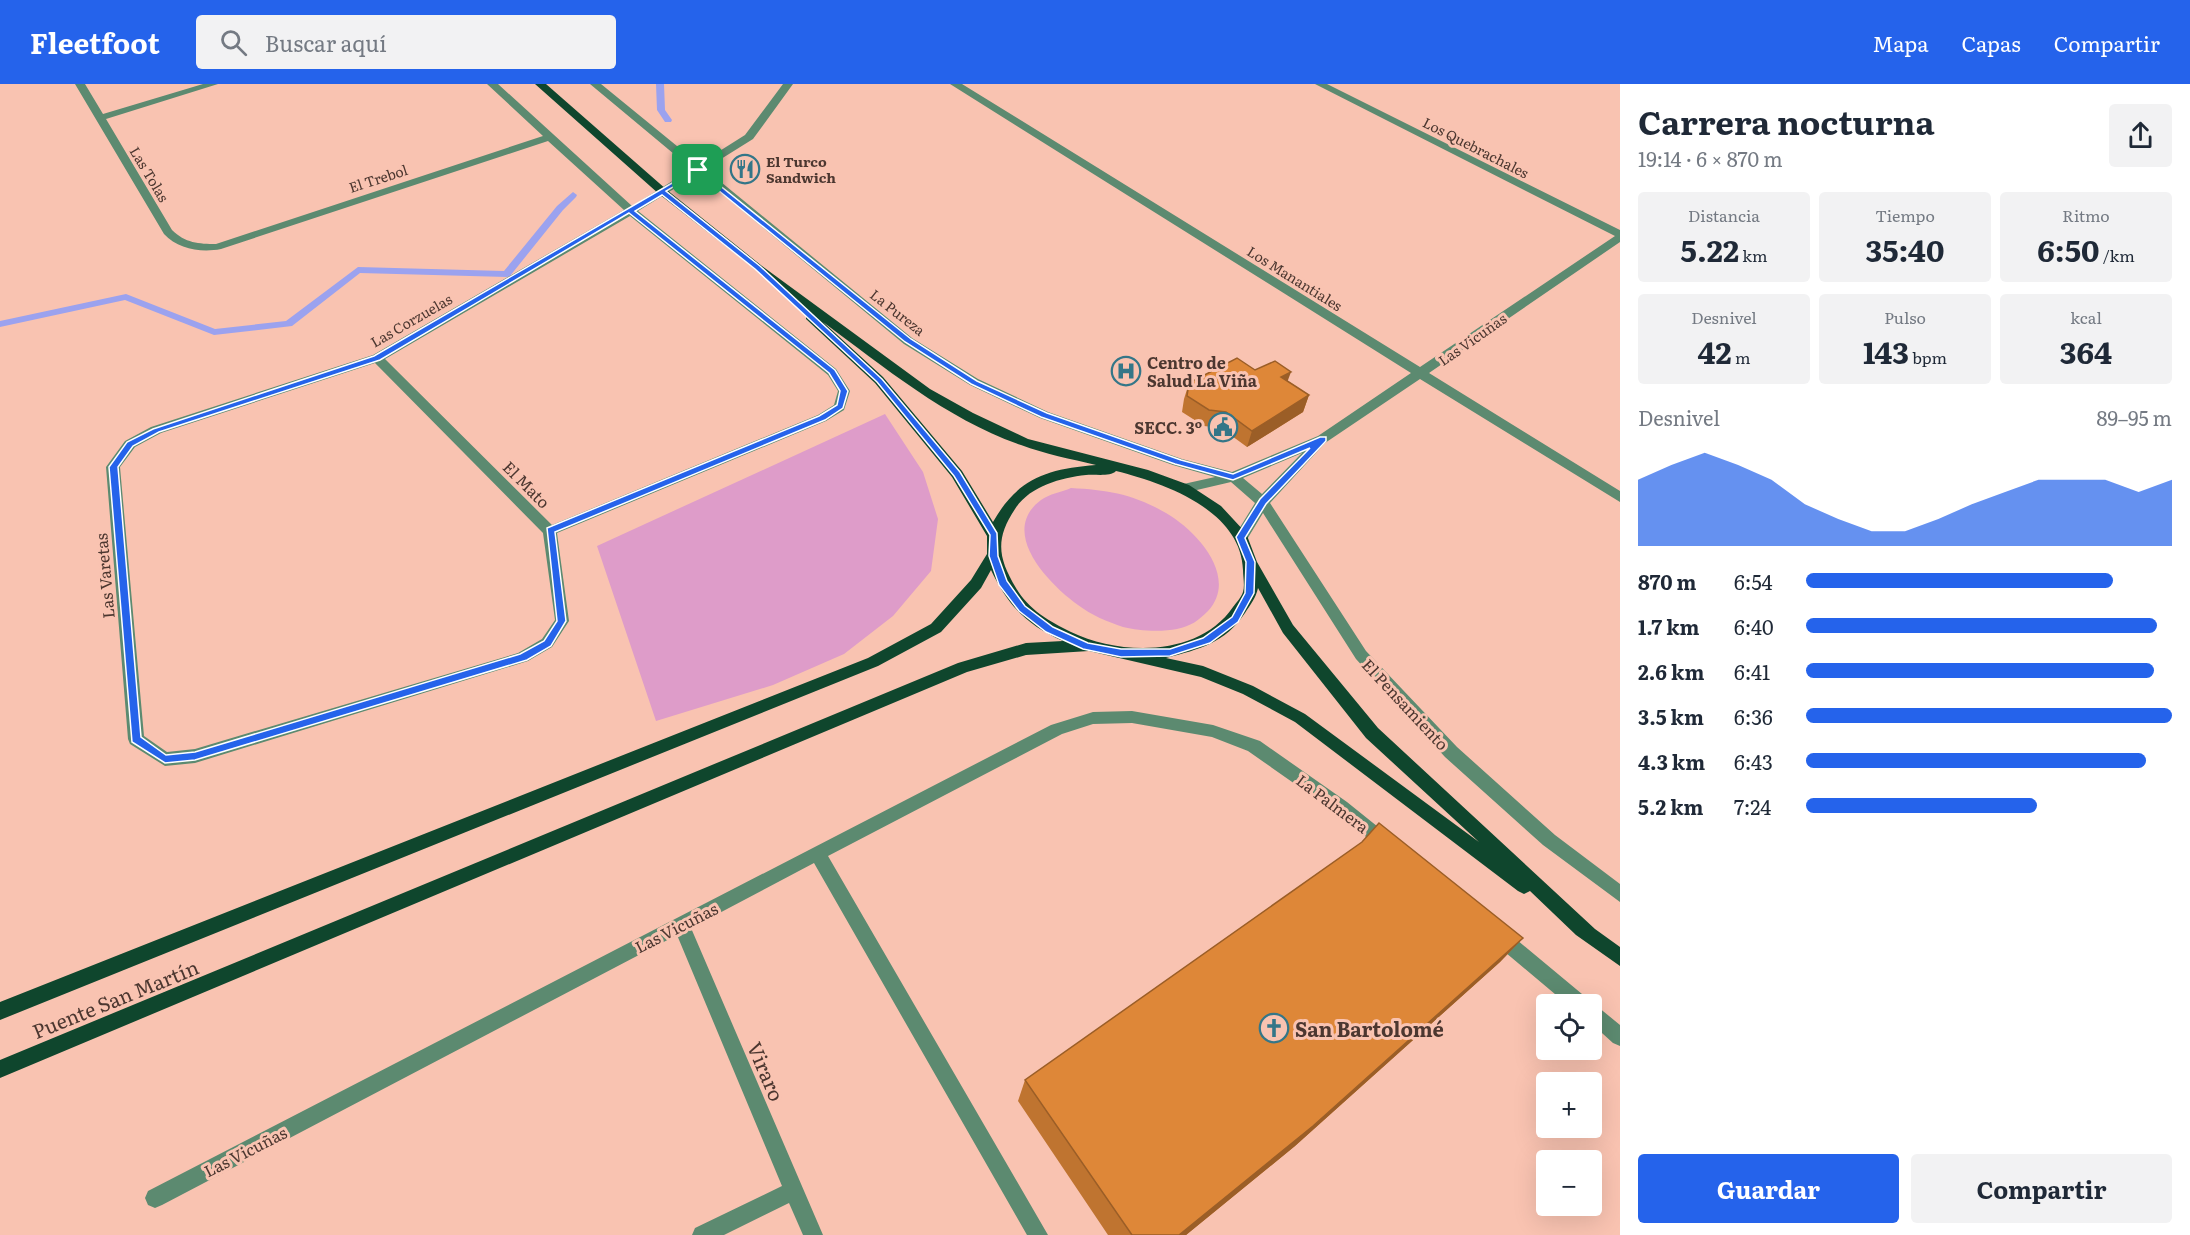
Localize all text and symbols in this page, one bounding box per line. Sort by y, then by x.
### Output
search box [196,15,616,69]
text: Fleetfoot [30,21,160,63]
icon: search [217,26,250,59]
text: Buscar aquí [265,26,387,59]
text: Mapa [1872,27,1929,58]
text: Capas [1962,27,2021,58]
text: Compartir [2054,27,2160,58]
text: Carrera nocturna [1638,96,1935,145]
button: share [2109,104,2172,167]
street label: Los Quebrachales [1420,112,1532,182]
street label: Las Tolas [126,143,174,205]
text: 19:14 · 6 × 870 m [1638,143,1783,173]
pin [672,144,723,195]
place label: El Turco Sandwich [766,151,836,187]
icon: arrive [681,153,714,186]
restaurant icon: El Turco Sandwich [729,153,761,185]
street label: El Trebol [346,159,410,197]
text: Distancia [1688,203,1760,227]
text: Tiempo [1875,203,1935,227]
text: Ritmo [2062,203,2110,227]
text: 5.22 [1681,227,1739,271]
text: 35:40 [1866,227,1944,271]
text: 6:50 [2037,227,2099,271]
street label: Los Manantiales [1244,241,1346,315]
text: km [1739,243,1767,267]
text: /km [2099,243,2135,267]
street label: La Pureza [866,284,930,340]
street label: Las Corzuelas [367,289,455,351]
text: Desnivel [1691,305,1757,329]
text: Pulso [1884,305,1926,329]
text: kcal [2070,305,2102,329]
street label: Las Vicuñas [1434,308,1510,370]
text: 42 [1698,329,1732,373]
text: 143 [1863,329,1909,373]
text: 364 [2060,329,2112,373]
text: m [1732,345,1750,369]
text: bpm [1909,345,1947,369]
place label: Centro de Salud La Viña [1147,350,1258,392]
hospital icon: Centro de Salud La Viña [1110,355,1142,387]
text: Desnivel [1638,402,1720,432]
text: 89–95 m [2097,402,2172,432]
public building icon: SECC. 3º [1207,411,1239,443]
place label: SECC. 3º [1134,415,1202,439]
street label: El Mato [498,455,556,513]
street label: Las Varetas [88,532,120,620]
text: 870 m [1638,566,1697,596]
text: 6:54 [1734,566,1773,596]
text: 1.7 km [1638,611,1700,641]
text: 6:40 [1734,611,1774,641]
street label: El Pensamiento [1357,653,1455,755]
text: 2.6 km [1638,656,1704,686]
text: 6:41 [1734,656,1770,686]
text: 3.5 km [1638,701,1704,731]
text: 6:36 [1734,701,1773,731]
text: 4.3 km [1638,746,1705,776]
text: 6:43 [1734,746,1773,776]
street label: La Palmera [1292,768,1375,838]
text: 5.2 km [1638,791,1704,821]
text: 7:24 [1734,791,1771,821]
street label: Las Vicuñas [630,896,722,958]
street label: Puente San Martín [27,951,203,1045]
map controls [1536,994,1602,1216]
button: locate [1536,994,1602,1060]
church icon: San Bartolomé [1258,1012,1290,1044]
place label: San Bartolomé [1295,1013,1444,1043]
street label: Viraro [741,1037,793,1105]
button: + [1536,1072,1602,1138]
street label: Las Vicuñas [199,1120,291,1182]
button: − [1536,1150,1602,1216]
button: Guardar [1638,1154,1899,1223]
button: Compartir [1911,1154,2172,1223]

